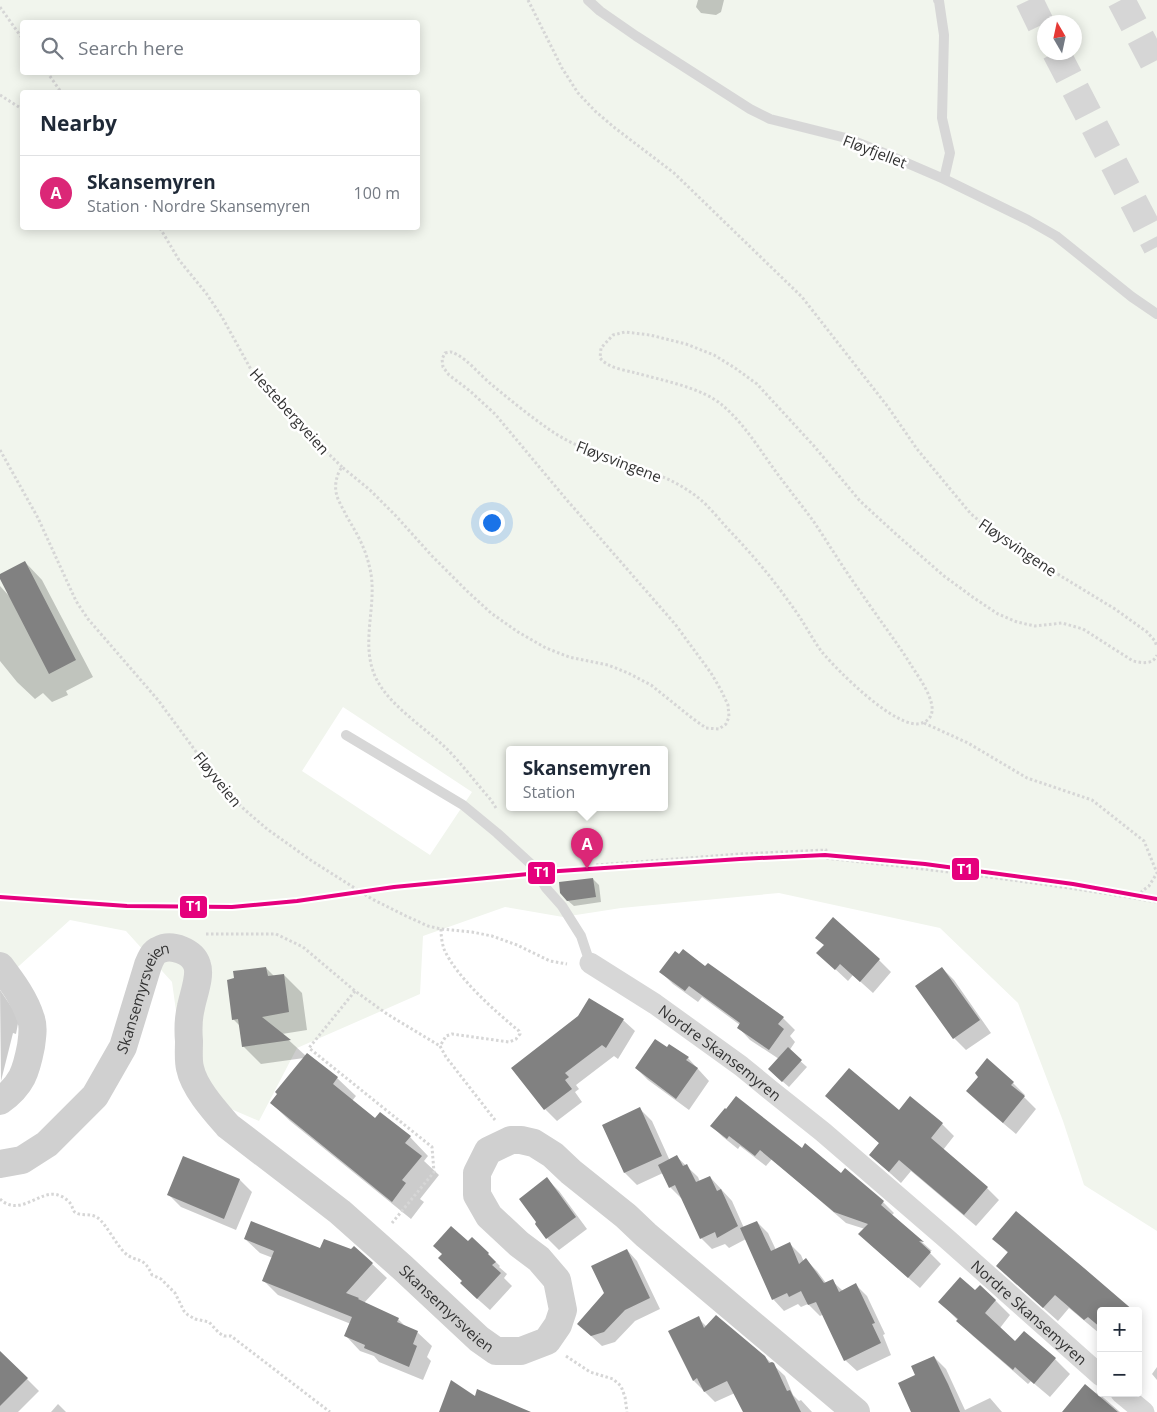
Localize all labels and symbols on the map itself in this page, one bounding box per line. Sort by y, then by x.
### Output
north arrow [1037,15,1082,60]
street label: Fløyfjellet [840,130,910,172]
street label: Hestebergveien [246,364,334,458]
street label: Fløysvingene [573,436,665,486]
your location [479,510,505,536]
street label: Fløysvingene [975,514,1061,580]
street label: Fløyveien [190,747,246,811]
pin: A [571,828,603,869]
line badge: T1 [951,857,980,881]
text: T1 [957,859,973,878]
line badge: T1 [527,861,556,885]
text: T1 [534,862,550,881]
line badge: T1 [179,895,208,919]
text: T1 [186,896,202,915]
street label: Skansemyrsveien [111,937,171,1057]
street label: Nordre Skansemyren [655,1000,786,1105]
street label: Nordre Skansemyren [967,1255,1091,1369]
street label: Skansemyrsveien [396,1260,498,1357]

